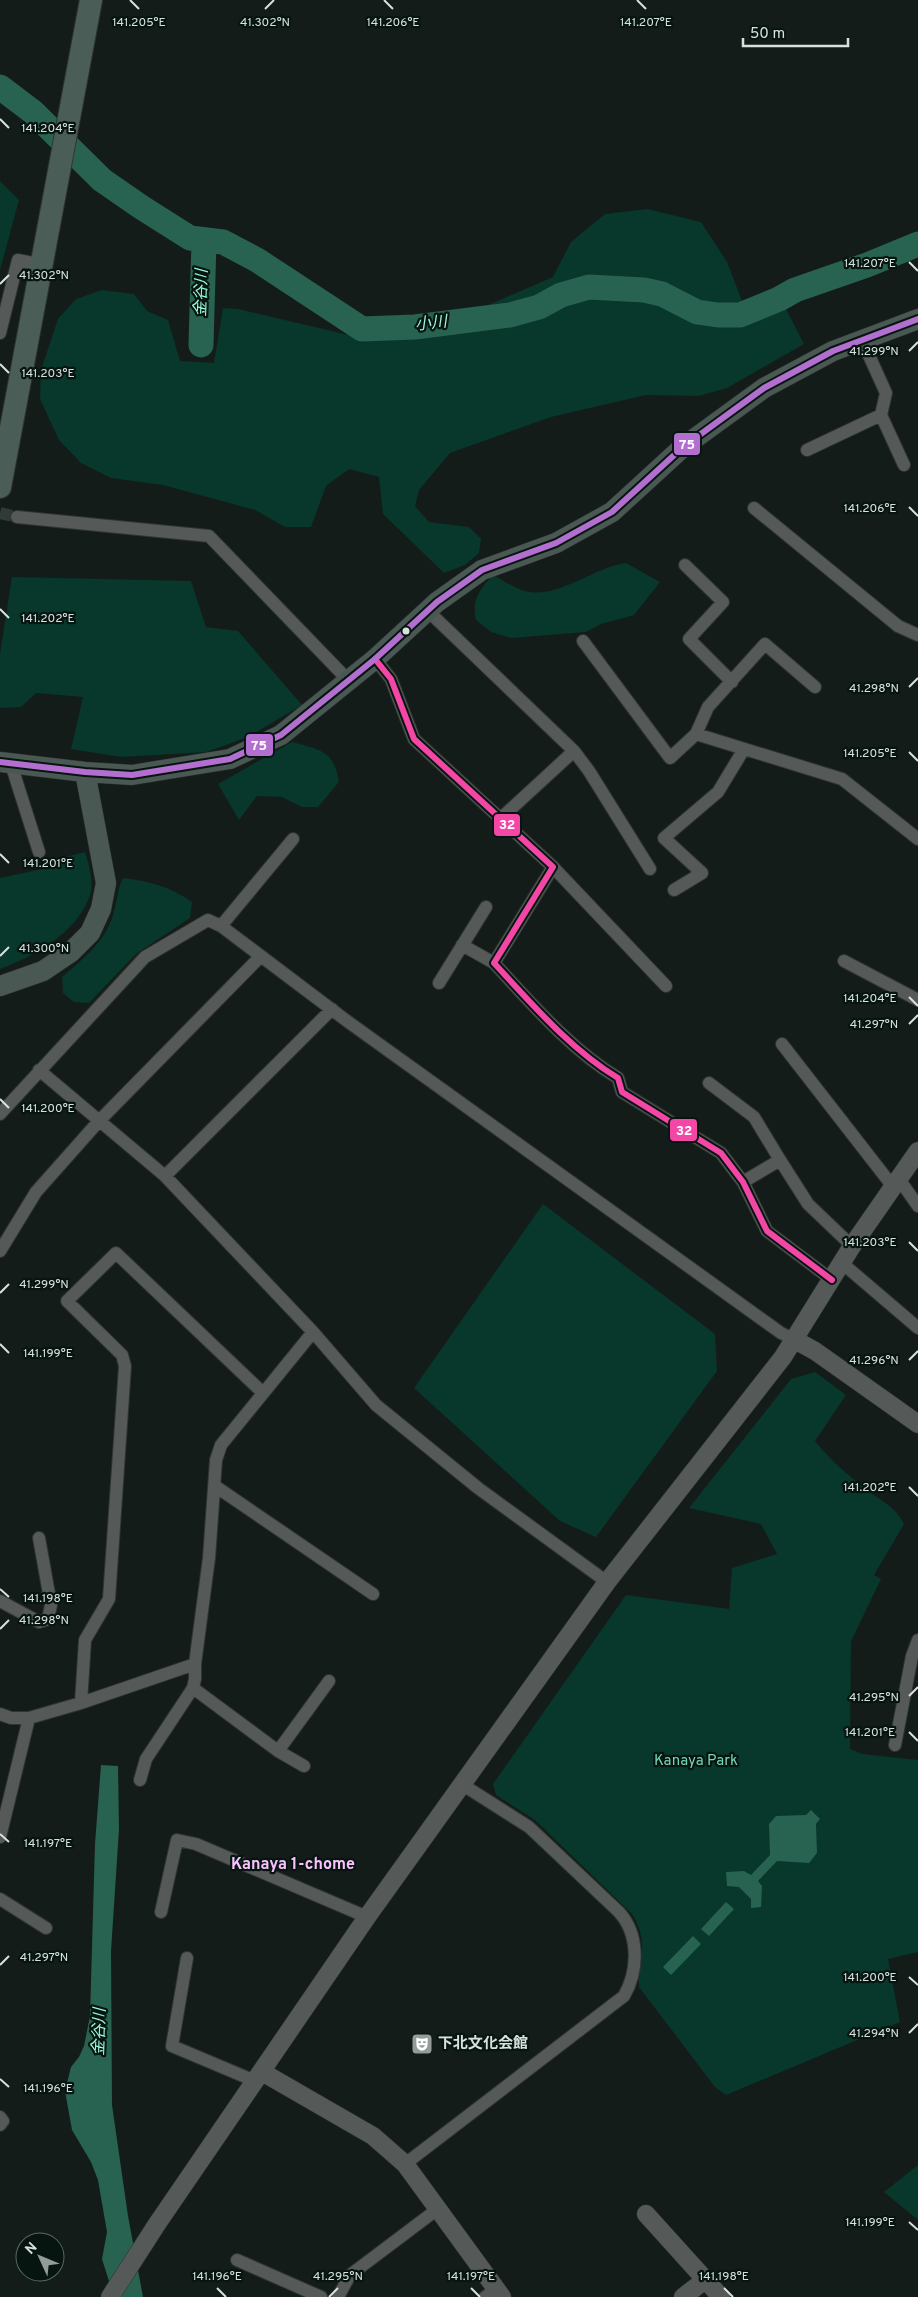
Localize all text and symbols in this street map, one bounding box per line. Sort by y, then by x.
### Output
text: 141.205°E [112,15,166,31]
text: 41.302°N [240,15,290,31]
text: 141.206°E [366,15,420,31]
text: 141.207°E [620,15,672,31]
scale bar [743,15,848,47]
text: 50 m [750,25,785,44]
text: 141.204°E [21,121,75,137]
text: 141.207°E [844,256,896,272]
water label: 金谷川 [191,267,213,317]
text: 41.302°N [19,268,69,284]
water label: 小川 [414,312,450,336]
text: 41.299°N [849,344,899,360]
text: 141.203°E [21,366,75,382]
line badge: 75 [673,432,701,456]
text: 75 [679,437,695,454]
text: 141.206°E [843,501,897,517]
text: 141.202°E [21,611,75,627]
unlabelled marker [401,626,411,636]
text: 41.298°N [849,681,899,697]
line badge: 75 [245,733,274,757]
text: 75 [251,738,267,755]
text: 141.205°E [843,746,897,762]
line badge: 32 [493,813,521,837]
text: 32 [499,817,515,834]
text: 141.201°E [23,856,73,872]
text: 41.300°N [19,941,69,957]
text: 141.204°E [843,991,897,1007]
text: 41.297°N [850,1017,898,1033]
text: 141.200°E [21,1101,75,1117]
line badge: 32 [669,1118,698,1142]
text: 32 [676,1123,692,1140]
text: 141.203°E [843,1235,897,1251]
text: 41.299°N [19,1277,69,1293]
text: 141.199°E [23,1346,73,1362]
text: 41.296°N [849,1353,899,1369]
text: 141.202°E [843,1480,897,1496]
text: 141.198°E [23,1591,73,1607]
text: 41.298°N [19,1613,69,1629]
text: 41.295°N [849,1690,899,1706]
text: 141.201°E [845,1725,895,1741]
park label: Kanaya Park [654,1752,738,1771]
text: 141.197°E [24,1836,72,1852]
district label: Kanaya 1-chome [231,1855,355,1875]
text: 41.297°N [20,1950,68,1966]
text: 141.200°E [843,1970,897,1986]
water label: 金谷川 [89,2006,111,2056]
text: 41.294°N [849,2026,899,2042]
theatre icon: 下北文化会館 [410,2032,434,2056]
place label: 下北文化会館 [438,2035,528,2054]
text: 141.196°E [23,2081,73,2097]
text: 141.199°E [845,2215,895,2231]
north arrow [15,2232,65,2282]
text: N [22,2239,41,2259]
text: 141.196°E [192,2269,242,2285]
text: 41.295°N [313,2269,363,2285]
text: 141.197°E [447,2269,495,2285]
text: 141.198°E [699,2269,749,2285]

